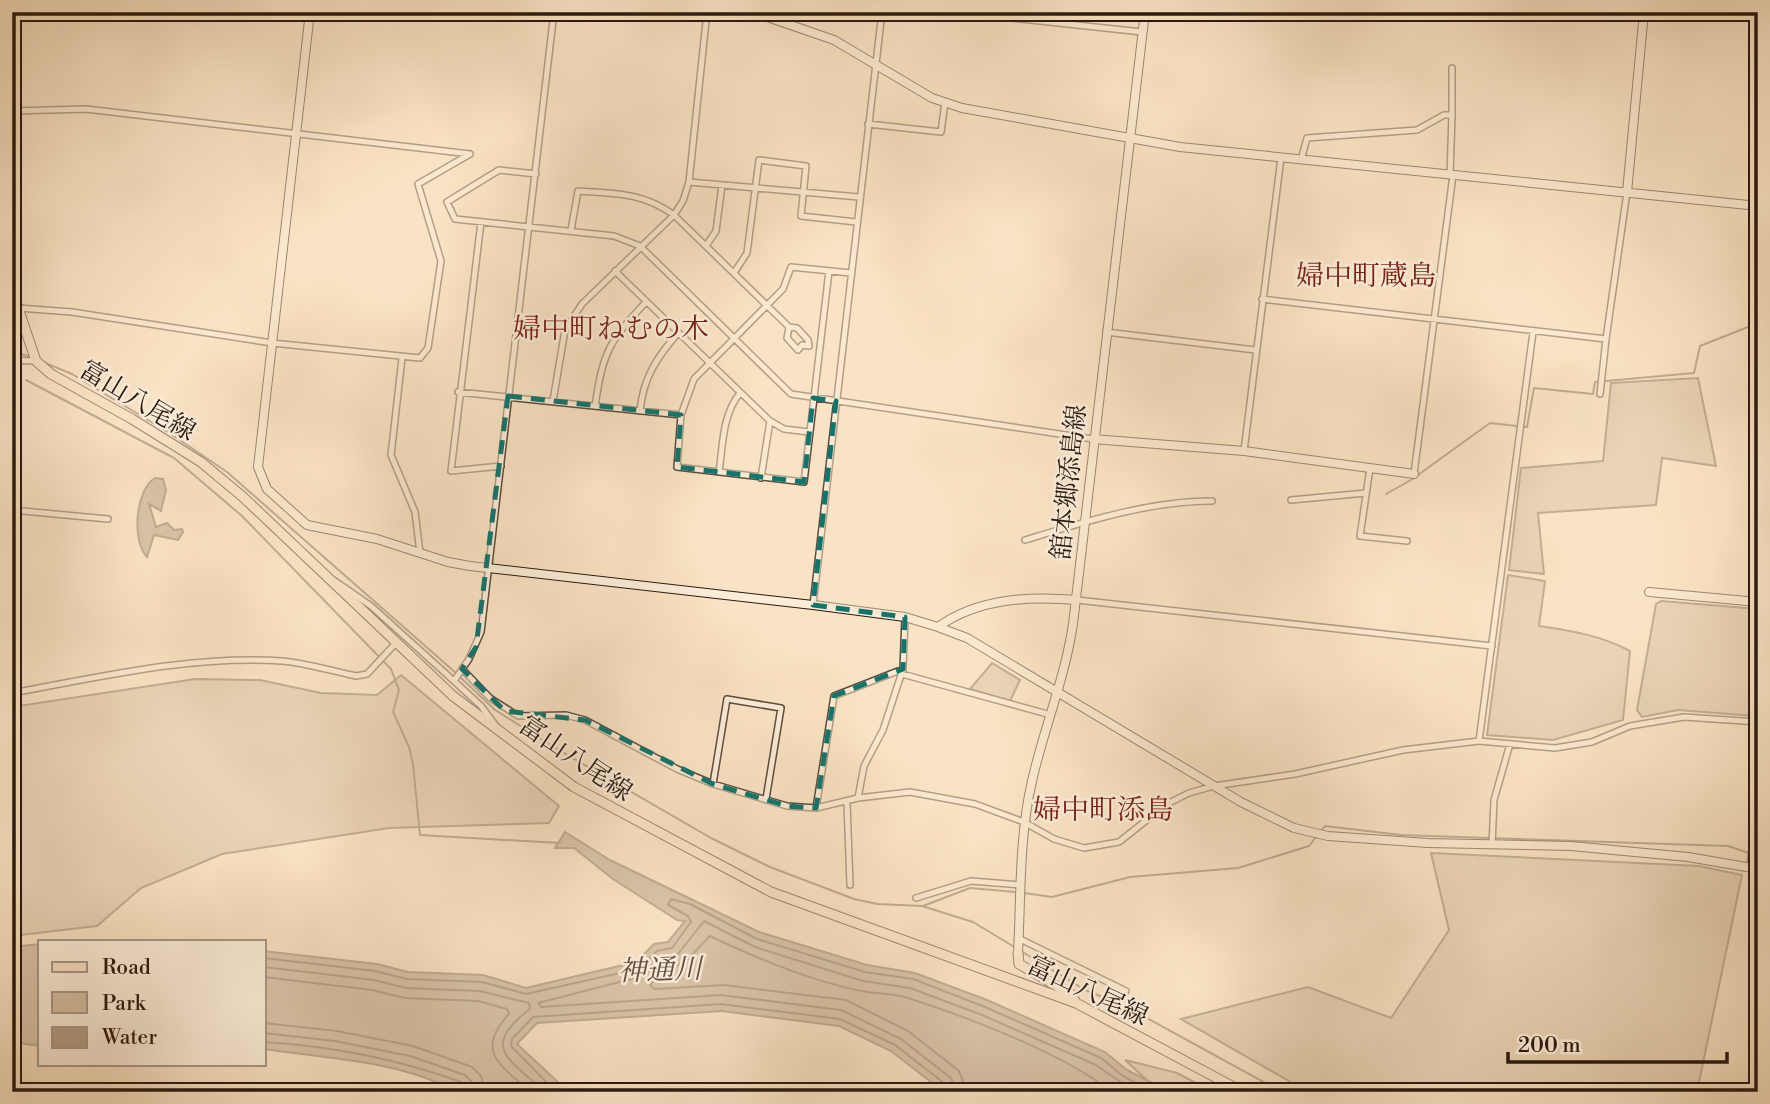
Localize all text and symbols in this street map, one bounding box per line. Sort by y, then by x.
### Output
district label: 婦中町蔵島 [1296,259,1436,294]
district label: 婦中町ねむの木 [513,312,709,347]
street label: 富山八尾線 [74,354,201,448]
street label: 舘本郷添島線 [1045,403,1093,561]
street label: 富山八尾線 [513,709,638,808]
district label: 婦中町添島 [1033,793,1173,828]
legend [38,940,266,1066]
street label: 富山八尾線 [1022,949,1153,1033]
water label: 神通川 [617,951,706,989]
text: Road [102,955,151,981]
text: Park [102,991,147,1017]
scale bar [1508,1020,1726,1064]
text: Water [101,1025,157,1051]
text: 200 m [1518,1033,1581,1059]

